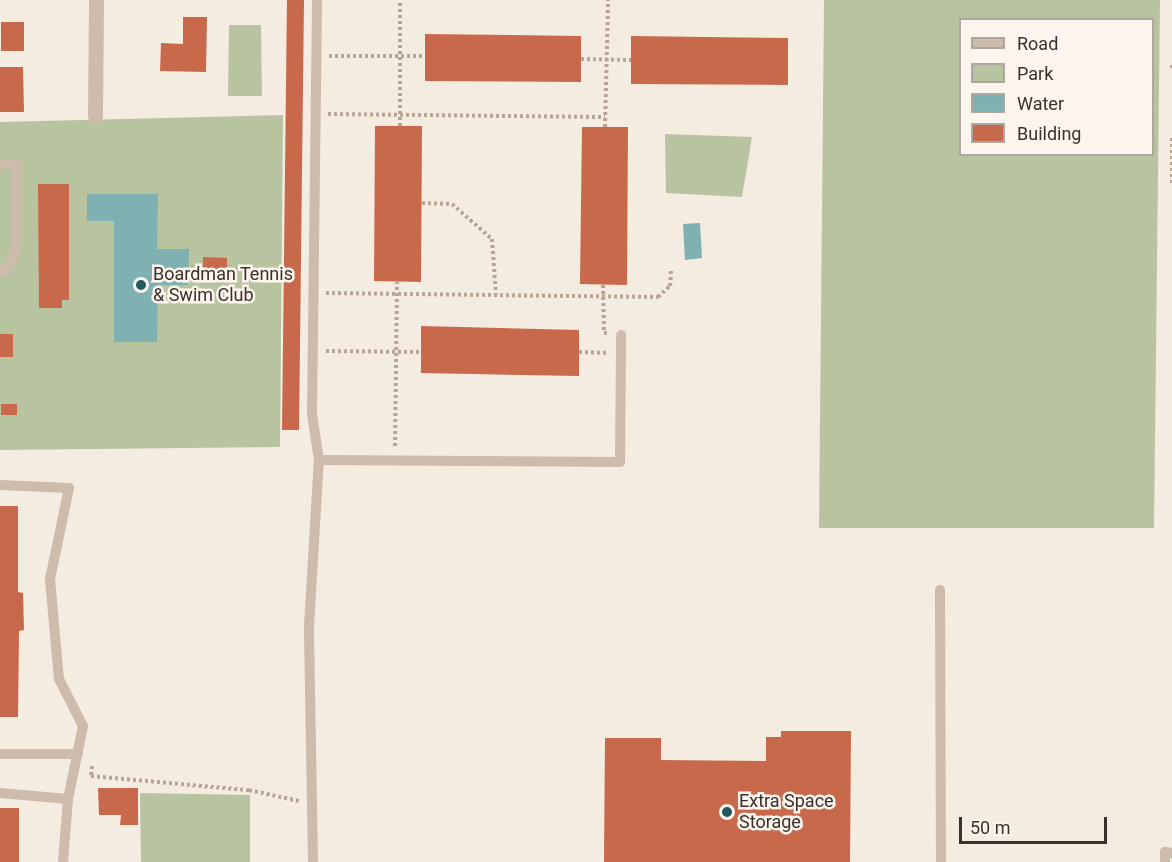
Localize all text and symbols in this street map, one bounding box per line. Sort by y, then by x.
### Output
legend [959,18,1154,156]
text: Road [1017,33,1058,54]
text: Park [1017,63,1053,84]
text: Water [1017,93,1064,114]
text: Building [1017,123,1081,144]
place label: Boardman Tennis & Swim Club [153,264,293,306]
marker: Boardman Tennis & Swim Club [134,278,148,292]
place label: Extra Space Storage [739,791,834,834]
marker: Extra Space Storage [720,805,734,819]
scale bar [962,805,1110,843]
text: 50 m [970,817,1010,838]

